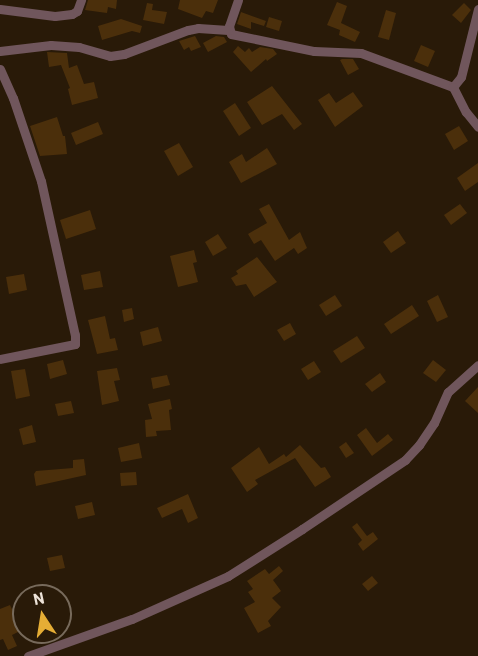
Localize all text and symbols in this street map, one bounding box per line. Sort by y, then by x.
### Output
north arrow [12,584,72,644]
text: N [31,587,46,608]

